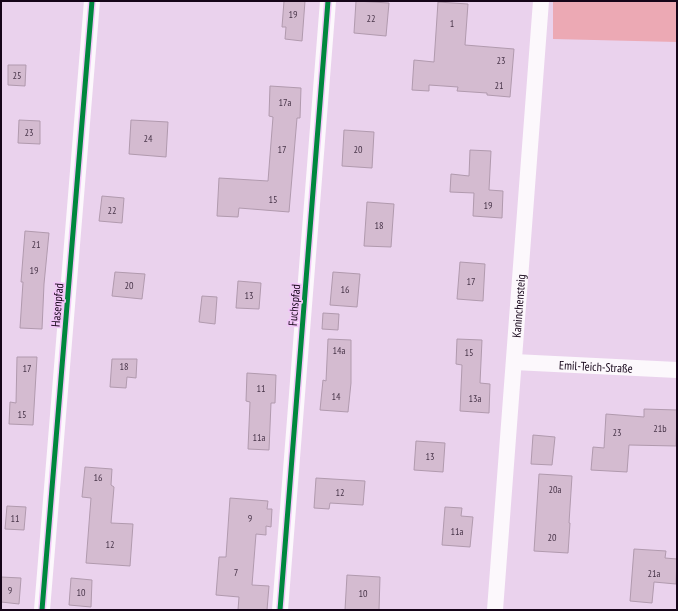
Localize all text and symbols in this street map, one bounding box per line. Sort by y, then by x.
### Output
house number: 19 [289,8,298,21]
house number: 22 [367,12,376,25]
house number: 1 [450,17,454,30]
house number: 23 [497,54,506,67]
house number: 25 [13,69,22,82]
house number: 21 [495,79,504,92]
house number: 17a [279,96,291,109]
house number: 23 [25,126,34,139]
house number: 24 [144,132,153,145]
house number: 17 [278,143,287,156]
house number: 20 [354,143,363,156]
house number: 15 [269,193,278,206]
house number: 19 [484,199,493,212]
house number: 22 [108,204,117,217]
house number: 18 [375,219,384,232]
house number: 21 [32,238,41,251]
house number: 19 [30,264,39,277]
street label: Kaninchensteig [508,274,528,338]
house number: 17 [467,275,476,288]
house number: 20 [125,279,134,292]
street label: Hasenpfad [48,283,66,327]
street label: Fuchspfad [285,283,303,327]
house number: 16 [341,283,350,296]
house number: 13 [245,289,254,302]
house number: 14a [333,344,346,357]
house number: 15 [465,346,474,359]
street label: Emil-Teich-Straße [559,357,633,375]
house number: 18 [120,360,129,373]
house number: 17 [23,362,32,375]
house number: 11 [257,382,266,395]
house number: 14 [332,390,341,403]
house number: 13a [469,392,482,405]
house number: 15 [18,408,27,421]
house number: 21b [653,422,667,435]
house number: 23 [613,426,622,439]
house number: 11a [253,431,266,444]
house number: 13 [426,450,435,463]
house number: 16 [94,471,103,484]
house number: 20a [549,483,562,496]
house number: 12 [336,486,345,499]
house number: 11 [11,512,20,525]
house number: 9 [248,512,252,525]
house number: 11a [451,525,464,538]
house number: 20 [548,531,557,544]
house number: 12 [106,538,115,551]
house number: 7 [234,566,238,579]
house number: 21a [648,567,661,580]
house number: 9 [8,584,12,597]
house number: 10 [77,586,86,599]
house number: 10 [359,587,368,600]

